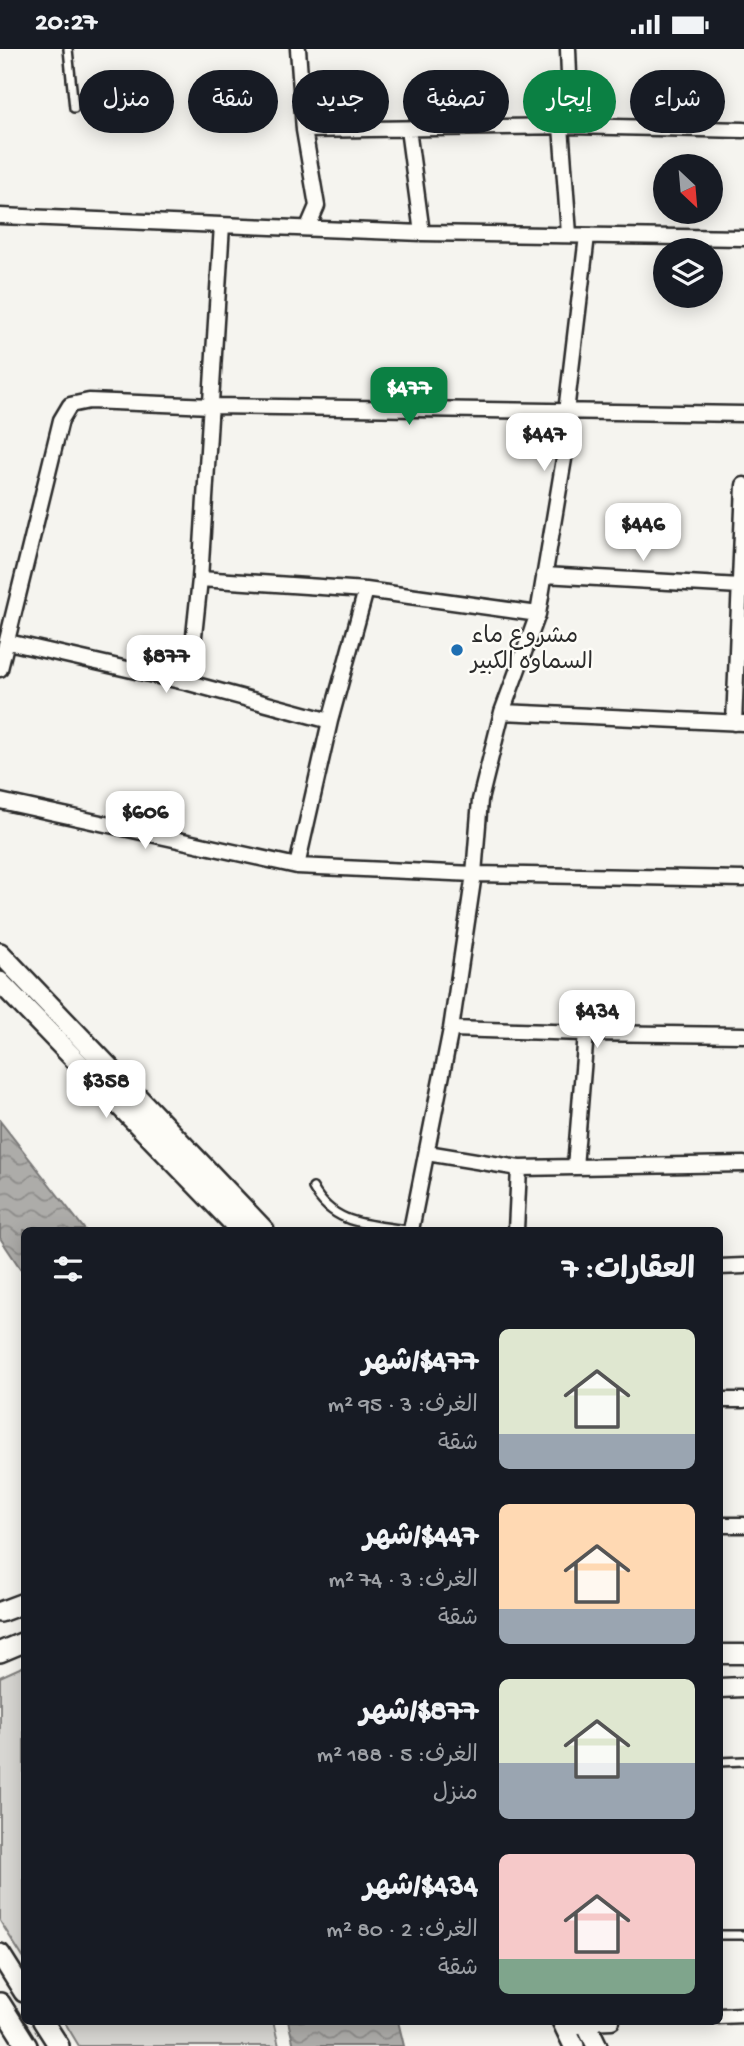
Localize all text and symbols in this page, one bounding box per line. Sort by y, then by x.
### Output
text: 20:27 [35,9,97,40]
chip: منزل [79,70,174,133]
chip: شقة [188,70,278,133]
chip: جديد [292,70,389,133]
chip: تصفية [403,70,509,133]
chip: إيجار [523,70,616,133]
chip: شراء [630,70,725,133]
north arrow [653,154,723,224]
map controls [653,154,723,308]
button: layers [653,238,723,308]
pin: $477 [368,367,450,427]
text: $477 [386,376,432,403]
pin: $447 [503,413,585,473]
text: $447 [522,422,566,449]
pin: $446 [602,503,684,563]
text: $446 [621,512,665,539]
place label: مشروع ماء السماوه الكبير [469,624,593,677]
pin: $877 [125,635,207,695]
marker: مشروع ماء السماوه الكبير [449,642,465,658]
text: $877 [143,644,189,671]
pin: $606 [104,791,186,851]
text: $606 [122,800,168,827]
pin: $434 [556,991,638,1050]
text: $434 [575,999,619,1026]
pin: $358 [65,1061,147,1120]
text: $358 [83,1069,129,1096]
icon: filters [49,1250,87,1288]
text: العقارات: 7 [562,1254,695,1289]
text: $477/شهر [362,1346,478,1381]
icon: home [555,1357,639,1441]
text: الغرف: 3 · 95 m² [328,1393,478,1420]
text: شقة [438,1431,478,1458]
text: $447/شهر [363,1521,478,1556]
icon: home [555,1532,639,1616]
text: الغرف: 3 · 74 m² [328,1568,478,1595]
text: شقة [438,1606,478,1633]
text: $877/شهر [360,1696,478,1731]
icon: home [555,1707,639,1791]
text: الغرف: 5 · 188 m² [317,1743,478,1770]
text: منزل [433,1781,478,1808]
text: $434/شهر [363,1871,478,1906]
icon: home [555,1882,639,1966]
text: الغرف: 2 · 80 m² [326,1918,478,1945]
text: شقة [438,1956,478,1983]

